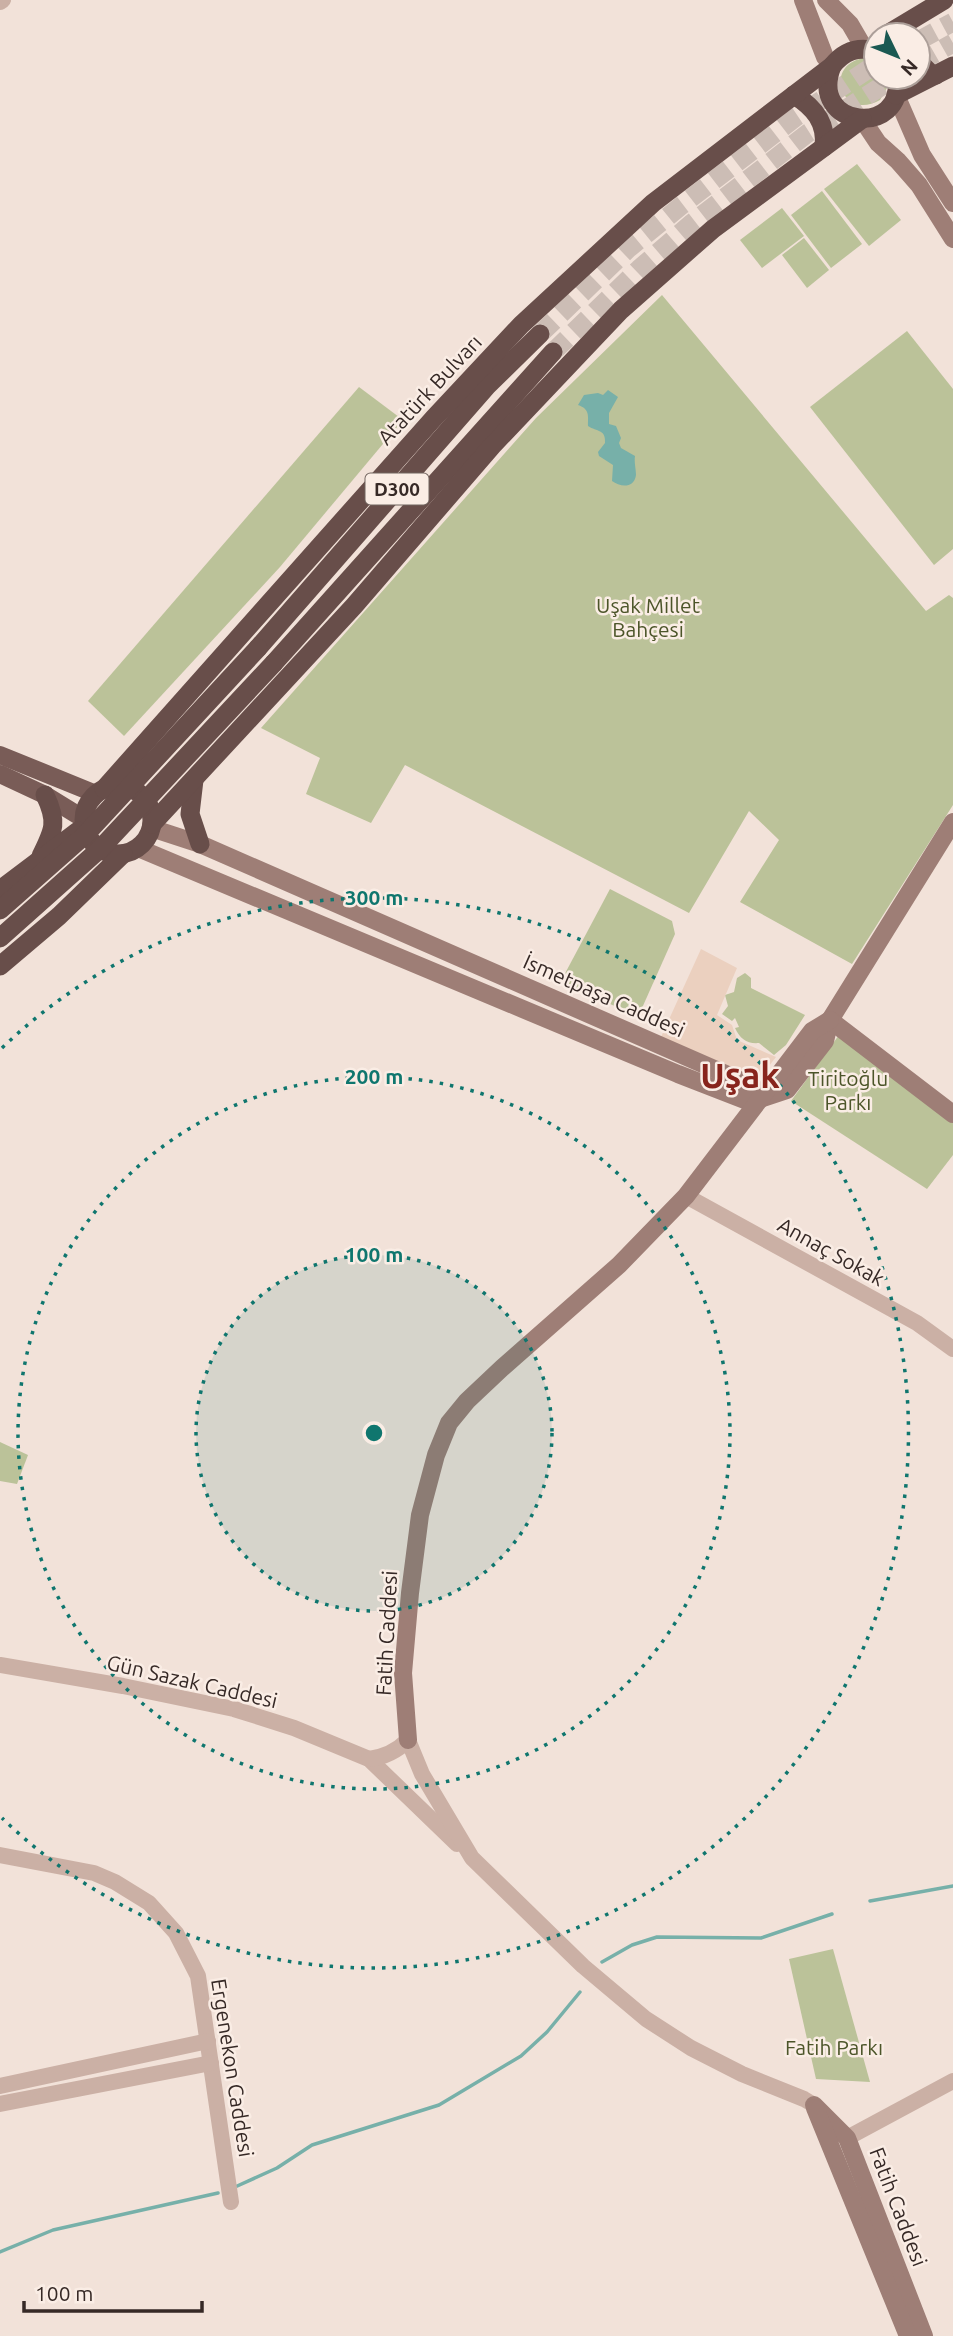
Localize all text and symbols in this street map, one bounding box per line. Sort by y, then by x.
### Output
north arrow [862,21,932,91]
text: N [897,55,922,80]
street label: Atatürk Bulvarı [372,330,486,449]
road number: D300 [366,474,428,504]
park label: Uşak Millet Bahçesi [596,593,700,641]
text: 300 m [345,885,403,909]
street label: İsmetpaşa Caddesi [520,949,689,1042]
district label: Uşak [700,1055,780,1095]
text: 200 m [345,1064,403,1088]
park label: Tiritoğlu Parkı [808,1066,888,1114]
street label: Annaç Sokak [774,1212,889,1290]
text: 100 m [345,1242,403,1266]
centre of rings [362,1421,386,1445]
street label: Fatih Caddesi [371,1570,401,1696]
street label: Gün Sazak Caddesi [105,1650,280,1712]
street label: Ergenekon Caddesi [207,1977,259,2159]
park label: Fatih Parkı [785,2035,883,2059]
street label: Fatih Caddesi [865,2144,933,2269]
scale bar [24,2270,203,2314]
text: 100 m [35,2281,93,2305]

